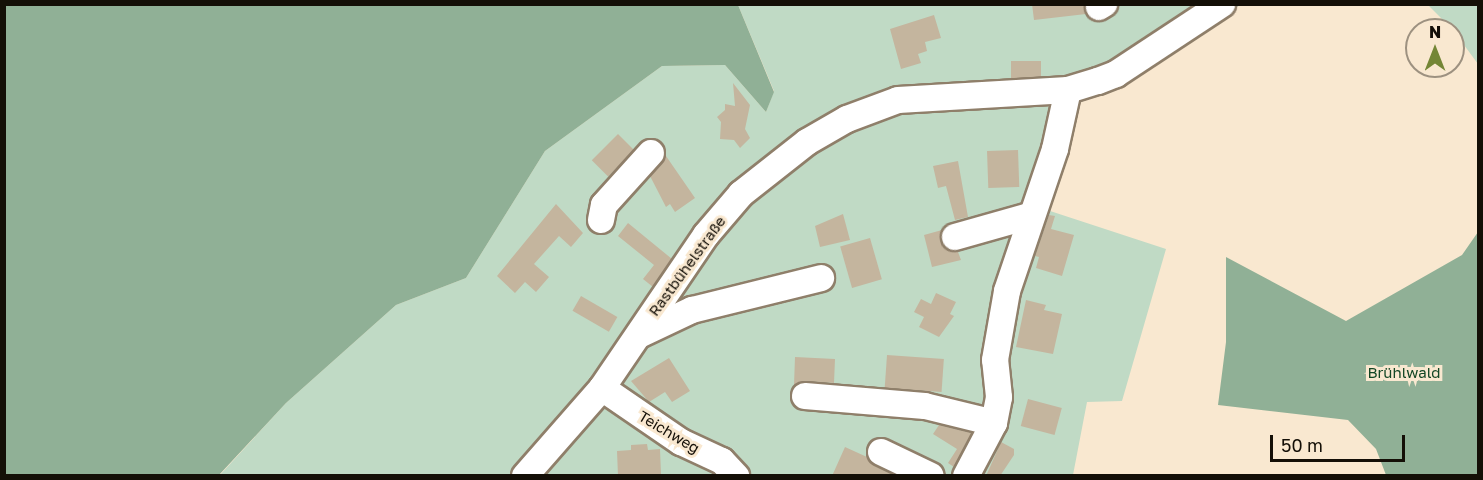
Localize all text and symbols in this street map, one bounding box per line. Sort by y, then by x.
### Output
north arrow [1405,18,1465,78]
text: N [1429,22,1441,42]
street label: Rastbühelstraße [645,213,729,319]
park label: Brühlwald [1367,364,1441,382]
street label: Teichweg [635,407,703,457]
scale bar [1273,423,1408,461]
text: 50 m [1281,434,1323,456]

